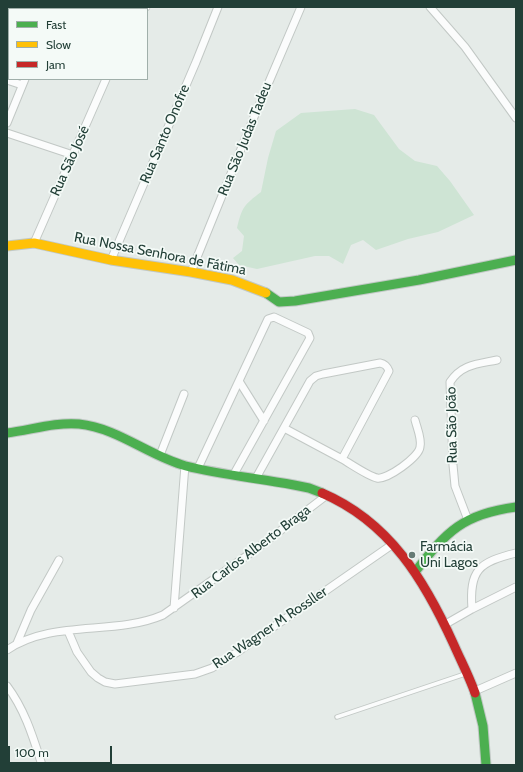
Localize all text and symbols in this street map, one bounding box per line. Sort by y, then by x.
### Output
legend [8,8,148,80]
text: Fast [46,17,66,32]
text: Slow [46,37,71,52]
text: Jam [46,57,65,72]
street label: Rua São Judas Tadeu [215,80,275,198]
street label: Rua Santo Onofre [137,82,193,186]
street label: Rua São José [47,123,93,199]
street label: Rua Nossa Senhora de Fátima [73,229,247,279]
street label: Rua São João [443,386,461,464]
street label: Rua Carlos Alberto Braga [188,502,314,602]
place label: Farmácia Uni Lagos [420,539,478,572]
marker: Farmácia Uni Lagos [407,550,417,560]
street label: Rua Wagner M Rossller [210,583,330,673]
scale bar [10,738,114,764]
text: 100 m [15,745,49,760]

